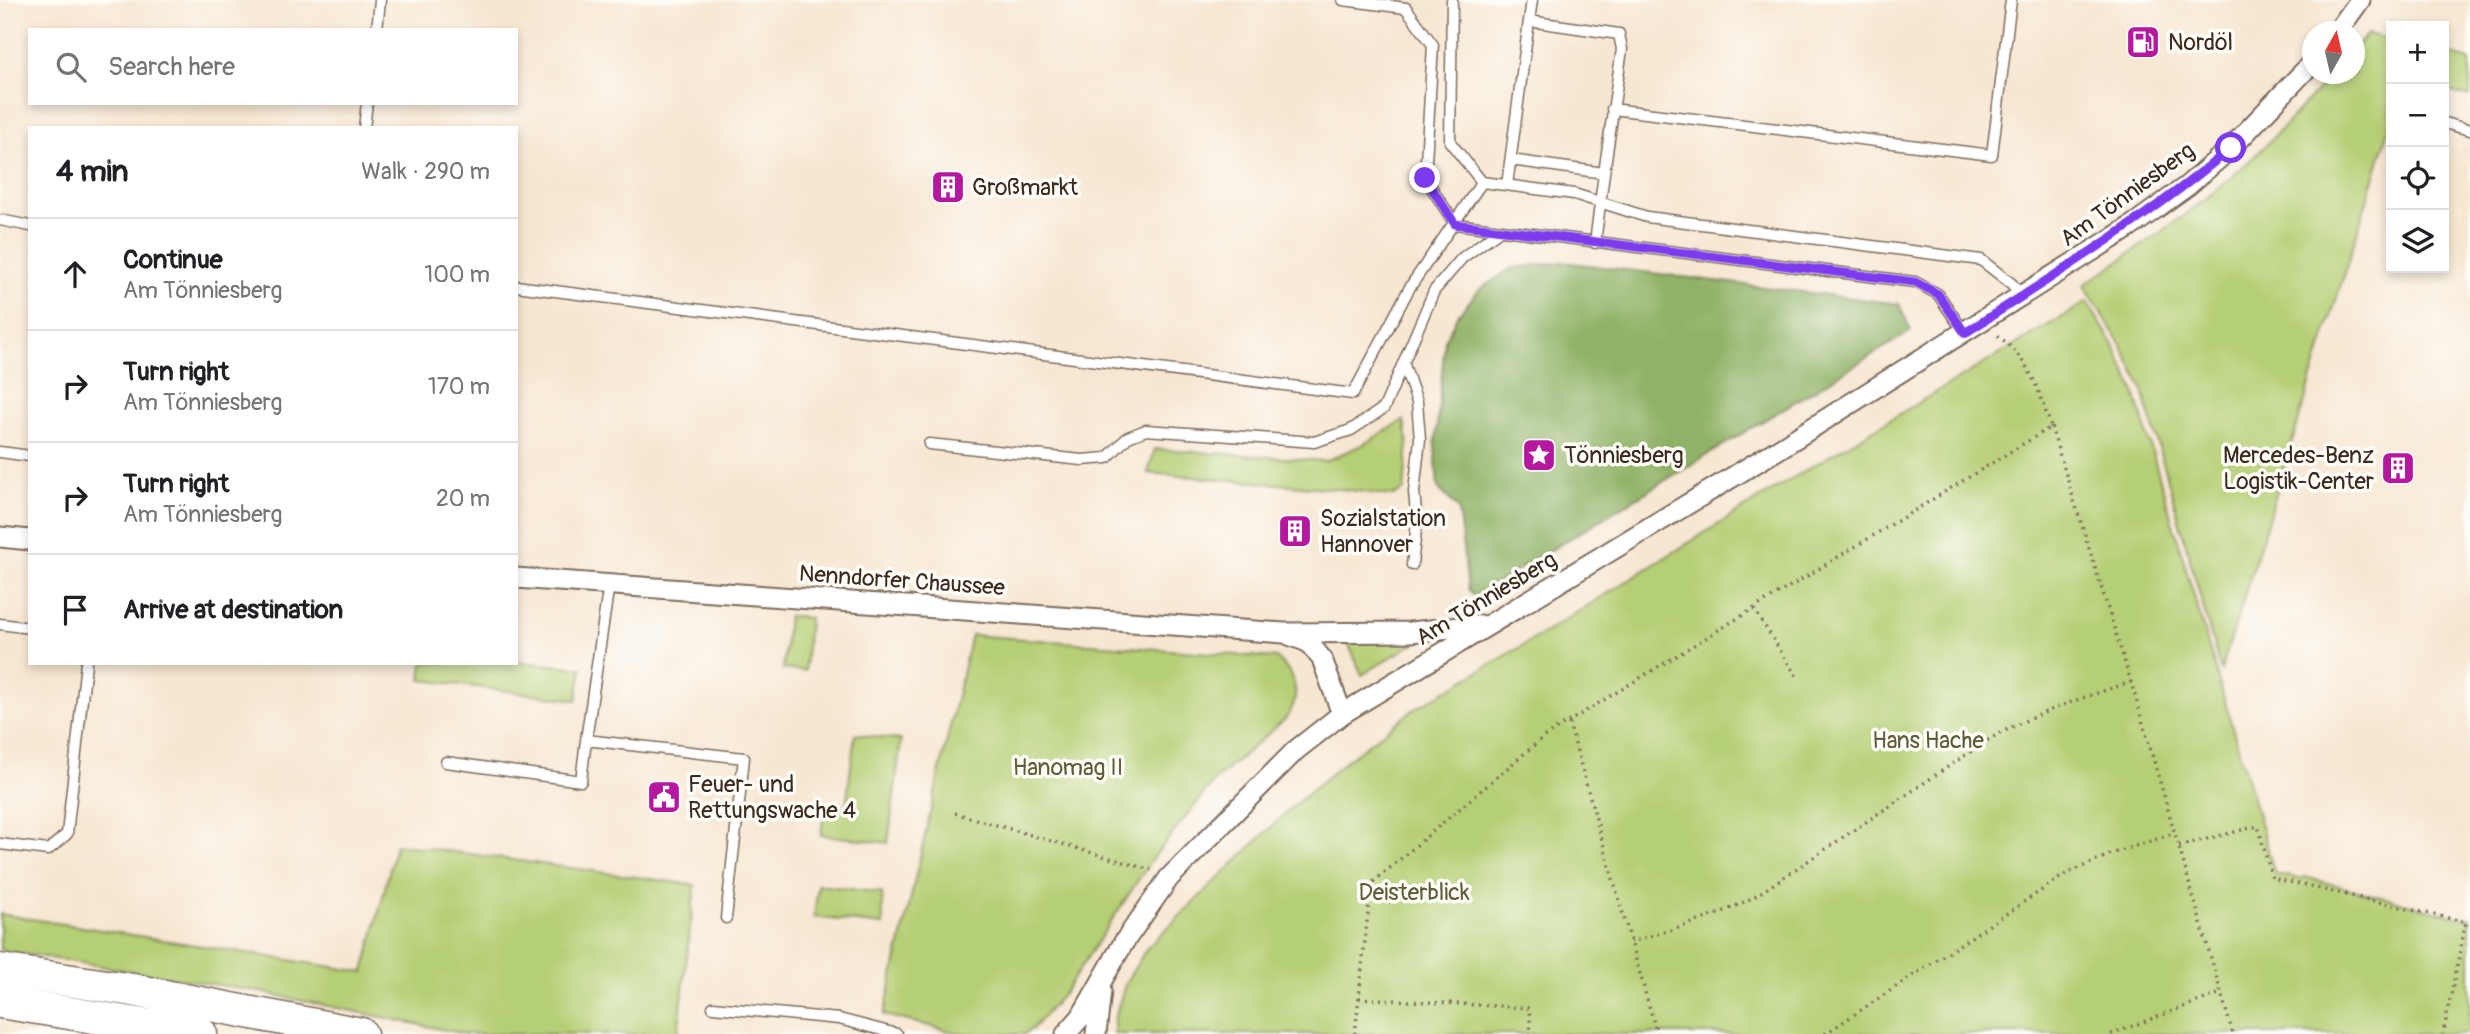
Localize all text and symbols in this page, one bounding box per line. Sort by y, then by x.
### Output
north arrow [2302,21,2365,84]
map controls [2386,21,2449,273]
button: + [2386,21,2449,84]
fuel station icon: Nordöl [2124,23,2162,61]
search box [28,28,518,105]
place label: Nordöl [2168,28,2233,57]
icon: search [52,48,90,86]
text: Search here [108,51,235,83]
button: − [2386,84,2449,147]
route start [2215,132,2246,163]
street label: Am Tönniesberg [2054,136,2200,253]
button: locate [2386,147,2449,210]
text: 4 min [56,153,129,190]
text: Walk · 290 m [361,157,490,186]
route end [1409,162,1440,193]
building icon: Großmarkt [929,168,967,206]
place label: Großmarkt [972,173,1079,202]
button: layers [2386,210,2449,273]
text: Continue [123,244,223,276]
icon: ahead [56,255,94,293]
text: 100 m [424,260,490,289]
text: Am Tönniesberg [123,276,282,305]
text: Turn right [123,356,229,388]
icon: right [56,367,94,405]
text: 170 m [428,372,490,401]
text: Am Tönniesberg [123,388,282,417]
place icon: Tönniesberg [1520,436,1558,474]
place label: Tönniesberg [1564,441,1684,470]
place label: Mercedes-Benz Logistik-Center [2223,441,2374,496]
building icon: Mercedes-Benz Logistik-Center [2379,449,2417,487]
text: Turn right [123,468,229,500]
icon: right [56,479,94,517]
text: 20 m [436,484,490,513]
text: Am Tönniesberg [123,500,282,529]
place label: Sozialstation Hannover [1320,504,1446,559]
building icon: Sozialstation Hannover [1276,512,1314,550]
street label: Am Tönniesberg [1410,545,1562,652]
street label: Nenndorfer Chaussee [798,559,1007,602]
icon: arrive [56,591,94,629]
text: Arrive at destination [123,594,343,626]
park label: Hans Hache [1872,726,1984,755]
park label: Hanomag II [1013,753,1123,782]
place label: Feuer- und Rettungswache 4 [688,770,856,825]
public building icon: Feuer- und Rettungswache 4 [645,778,683,816]
park label: Deisterblick [1358,878,1470,907]

